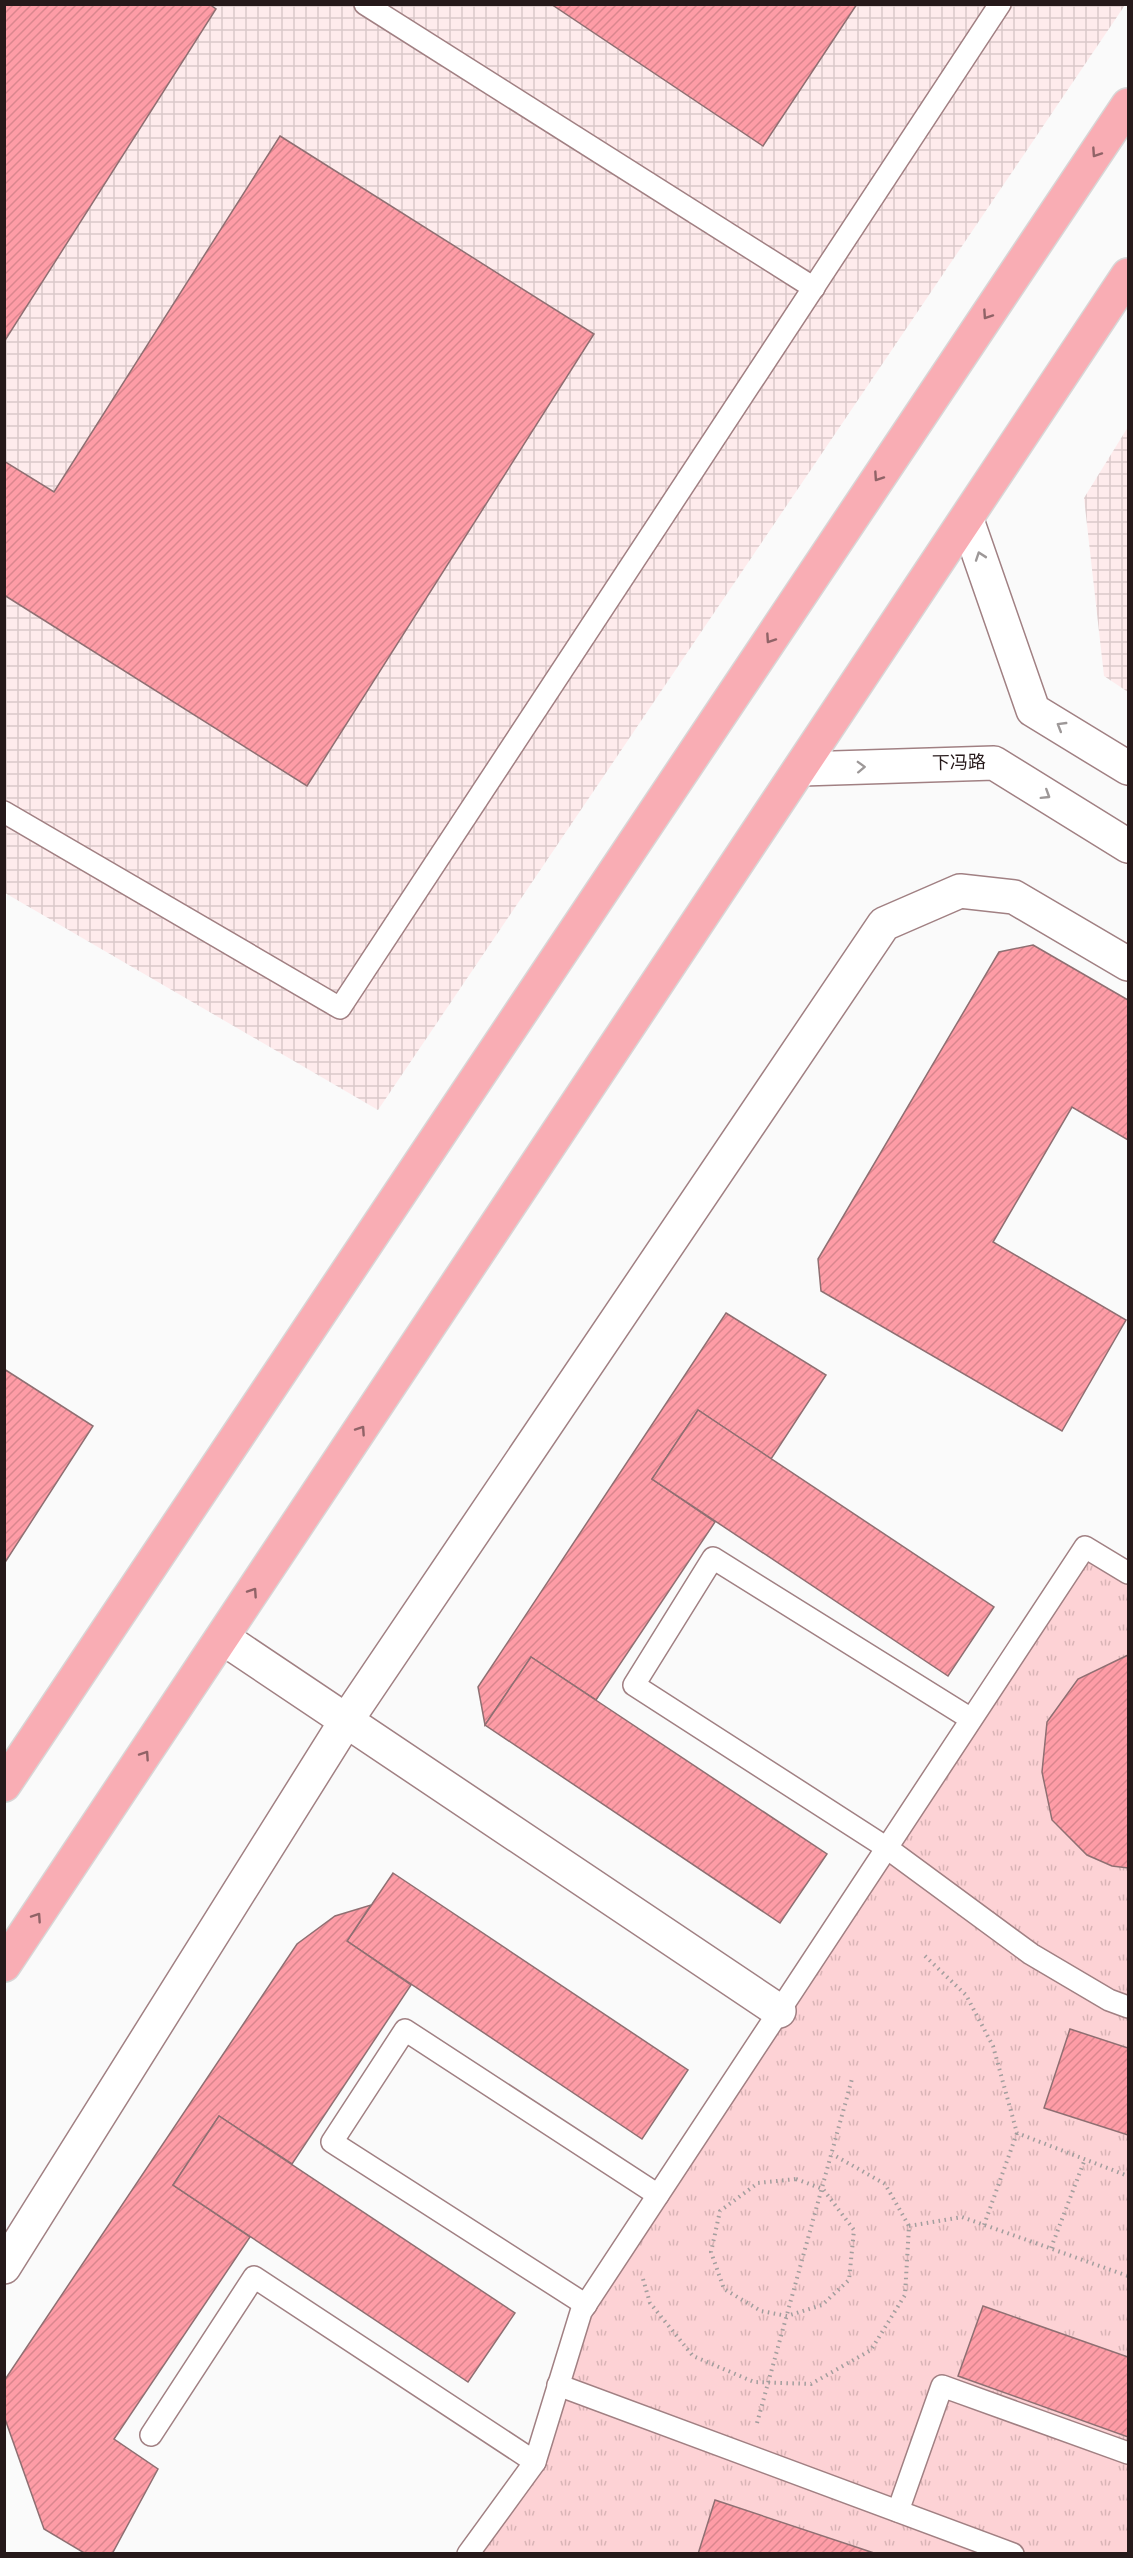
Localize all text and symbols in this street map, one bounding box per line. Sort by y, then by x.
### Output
one-way arrow [1092,146,1103,157]
one-way arrow [983,308,994,319]
one-way arrow [874,470,885,481]
one-way arrow [974,551,987,562]
one-way arrow [766,632,777,643]
one-way arrow [1057,722,1067,734]
street label: 下冯路 [932,752,986,776]
one-way arrow [856,761,865,773]
one-way arrow [1040,787,1050,799]
one-way arrow [354,1426,366,1436]
one-way arrow [246,1588,257,1599]
one-way arrow [138,1750,149,1761]
one-way arrow [30,1913,41,1924]

